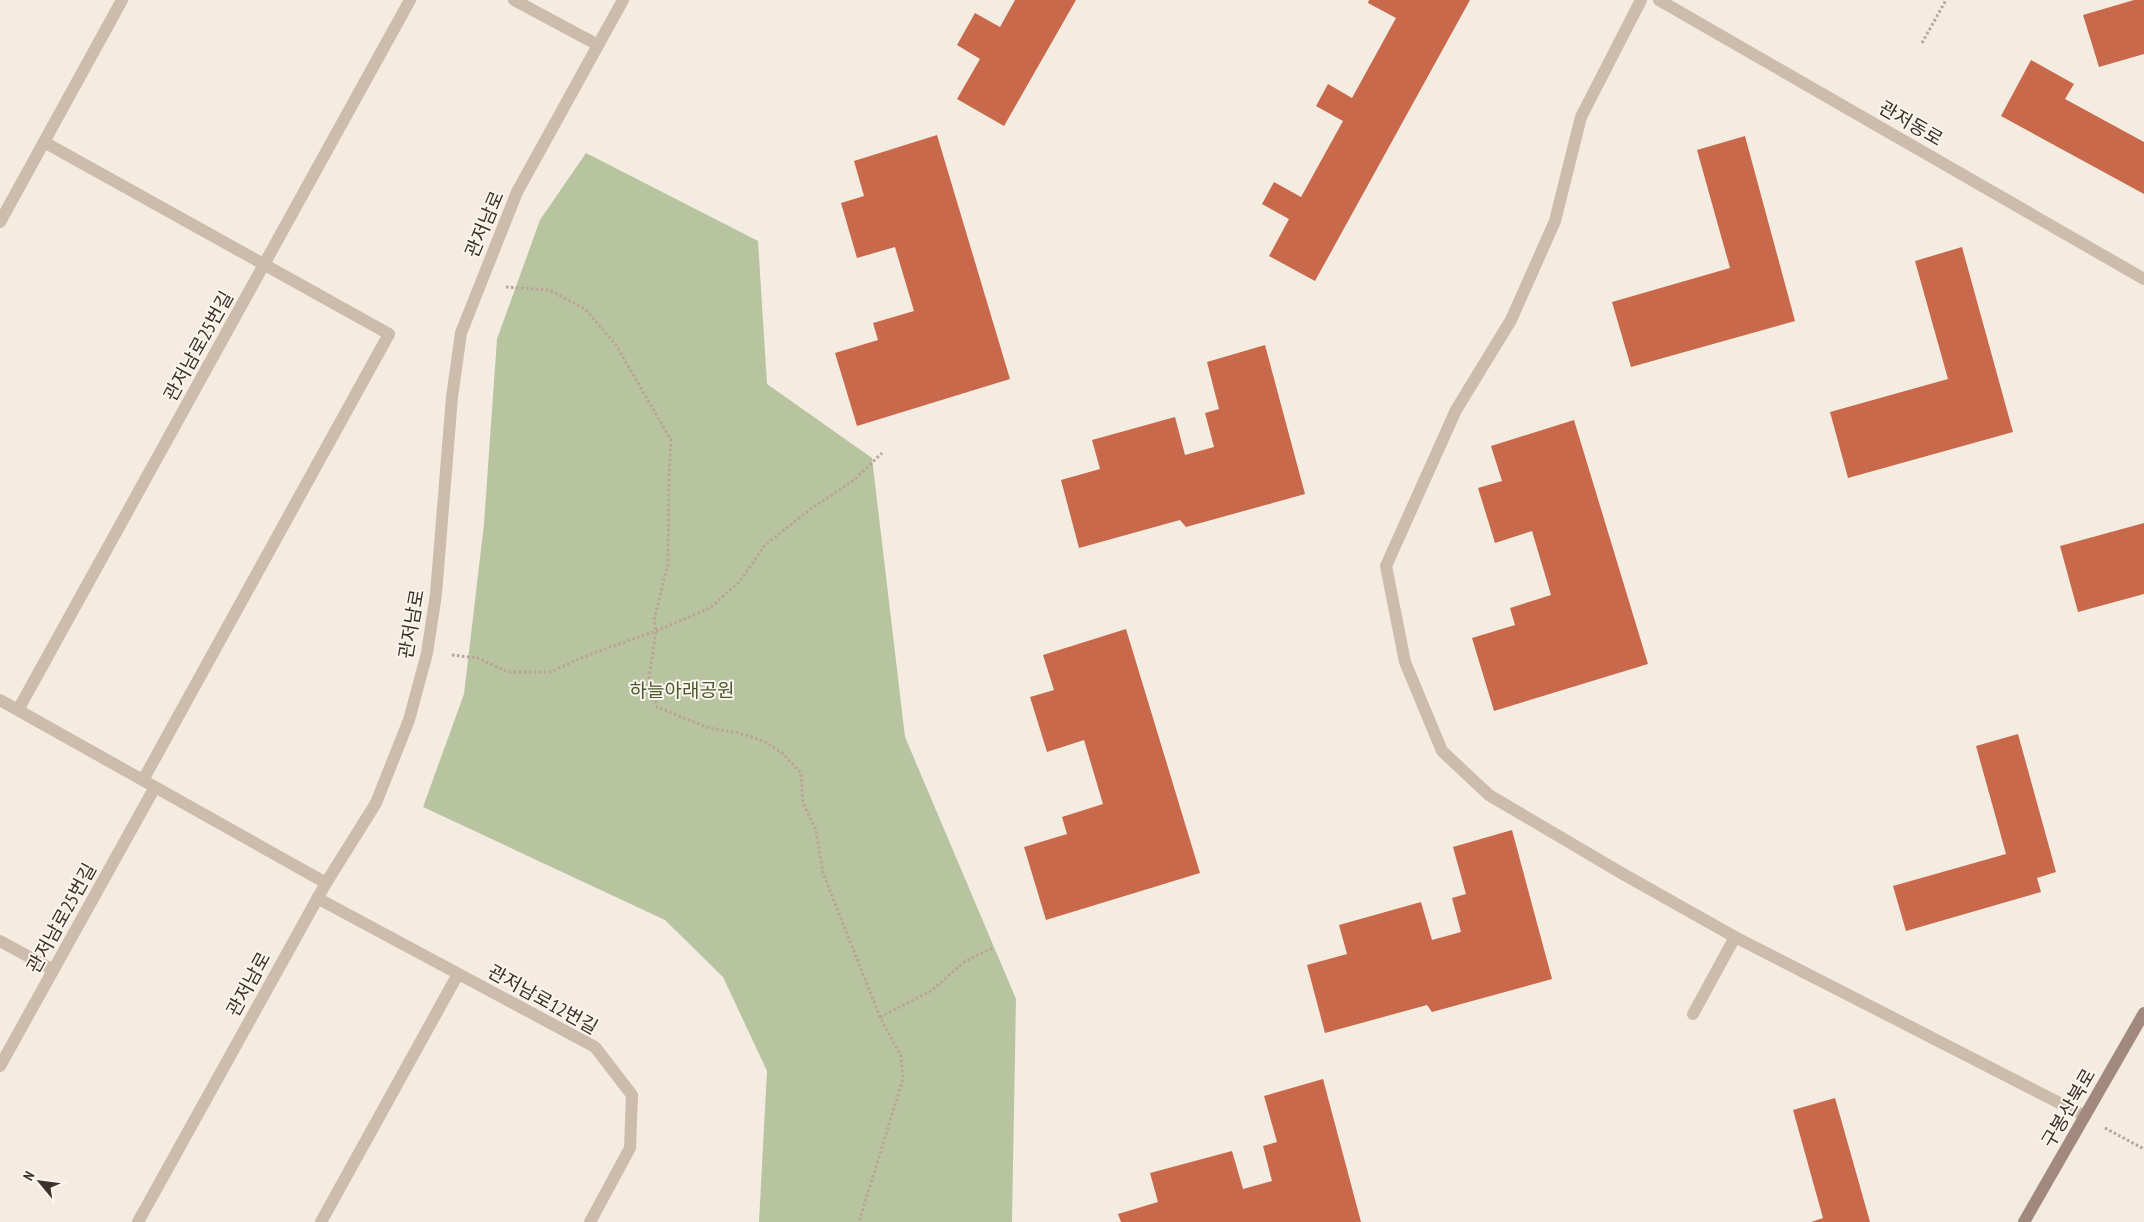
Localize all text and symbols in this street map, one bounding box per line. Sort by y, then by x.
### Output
street label: 관저동로 [1875,95,1947,151]
street label: 관저남로 [459,187,509,261]
street label: 관저남로25번길 [158,287,238,405]
street label: 관저남로 [393,587,429,661]
park label: 하늘아래공원 [630,678,734,702]
street label: 관저남로25번길 [21,859,101,977]
street label: 관저남로 [221,948,275,1020]
street label: 관저남로12번길 [484,959,602,1039]
street label: 구봉산북로 [2036,1064,2100,1152]
north arrow [15,1157,65,1207]
text: N [19,1168,38,1183]

